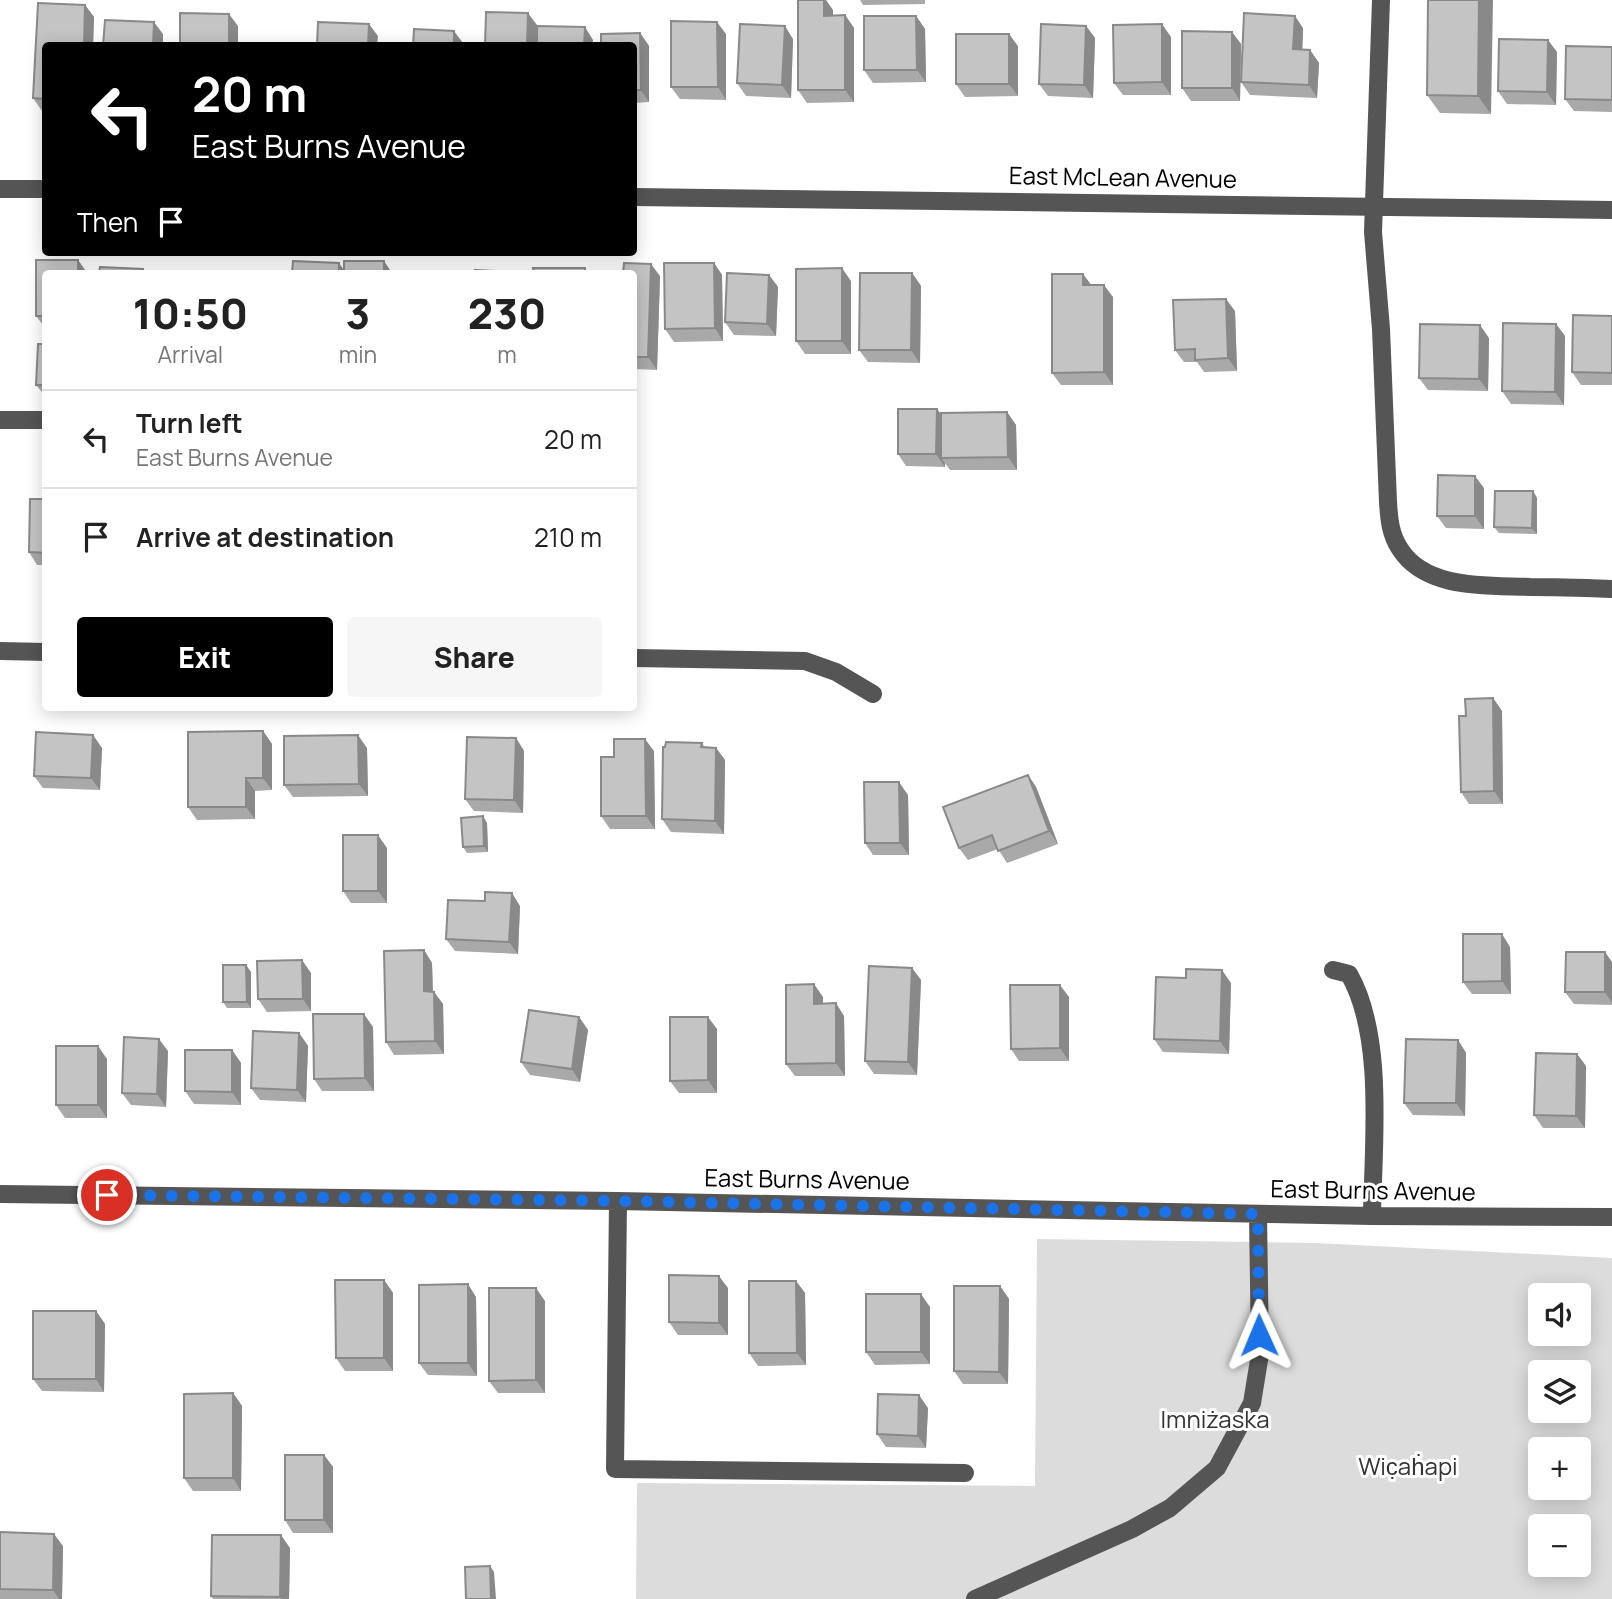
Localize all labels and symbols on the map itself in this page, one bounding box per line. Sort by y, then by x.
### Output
street label: East McLean Avenue [1009,158,1237,195]
street label: East Burns Avenue [704,1160,910,1197]
pin [77,1165,137,1225]
street label: East Burns Avenue [1270,1171,1476,1208]
position arrow [1222,1298,1296,1372]
park label: Imniżaska [1161,1402,1269,1435]
park label: Wic̣aḣapi [1358,1449,1458,1482]

